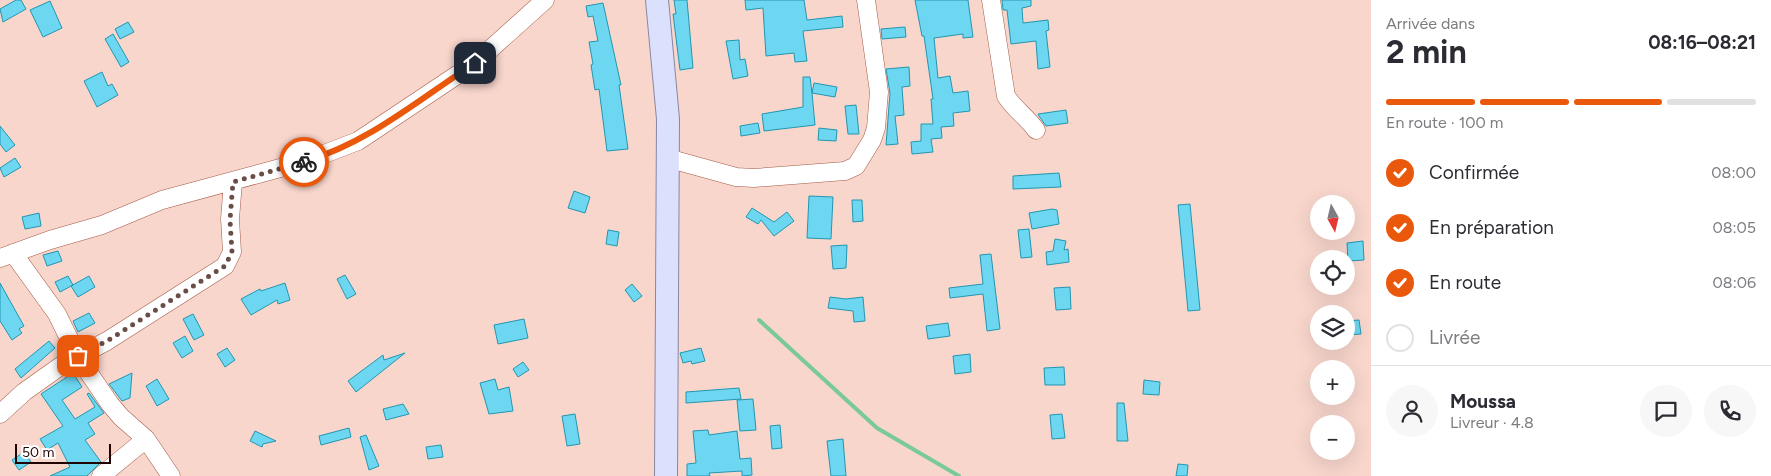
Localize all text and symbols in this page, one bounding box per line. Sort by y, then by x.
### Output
text: Arrivée dans [1386,14,1475,33]
text: 08:16–08:21 [1648,31,1756,54]
text: 2 min [1386,33,1467,71]
pin [454,42,496,84]
icon: home [461,49,489,77]
text: En route · 100 m [1386,113,1503,132]
courier [279,137,329,187]
icon: bike [290,148,318,176]
icon: check [1386,159,1414,187]
text: Confirmée [1429,161,1519,184]
text: 08:00 [1711,163,1756,182]
north arrow [1310,195,1355,240]
map controls [1310,195,1355,460]
icon: check [1386,214,1414,242]
text: En préparation [1429,216,1554,239]
text: 08:05 [1712,218,1756,237]
button: locate [1310,250,1355,295]
icon: check [1386,269,1414,297]
text: En route [1429,271,1501,294]
text: 08:06 [1713,273,1756,292]
button: layers [1310,305,1355,350]
text: Livrée [1429,326,1480,349]
pin [57,335,99,377]
icon: bag [64,342,92,370]
button: + [1310,360,1355,405]
button: person [1386,385,1438,437]
button: chat [1640,385,1692,437]
button: phone [1704,385,1756,437]
text: Moussa [1450,390,1516,413]
text: Livreur · 4.8 [1450,413,1534,432]
button: − [1310,415,1355,460]
scale bar [15,441,111,464]
text: 50 m [22,444,54,461]

